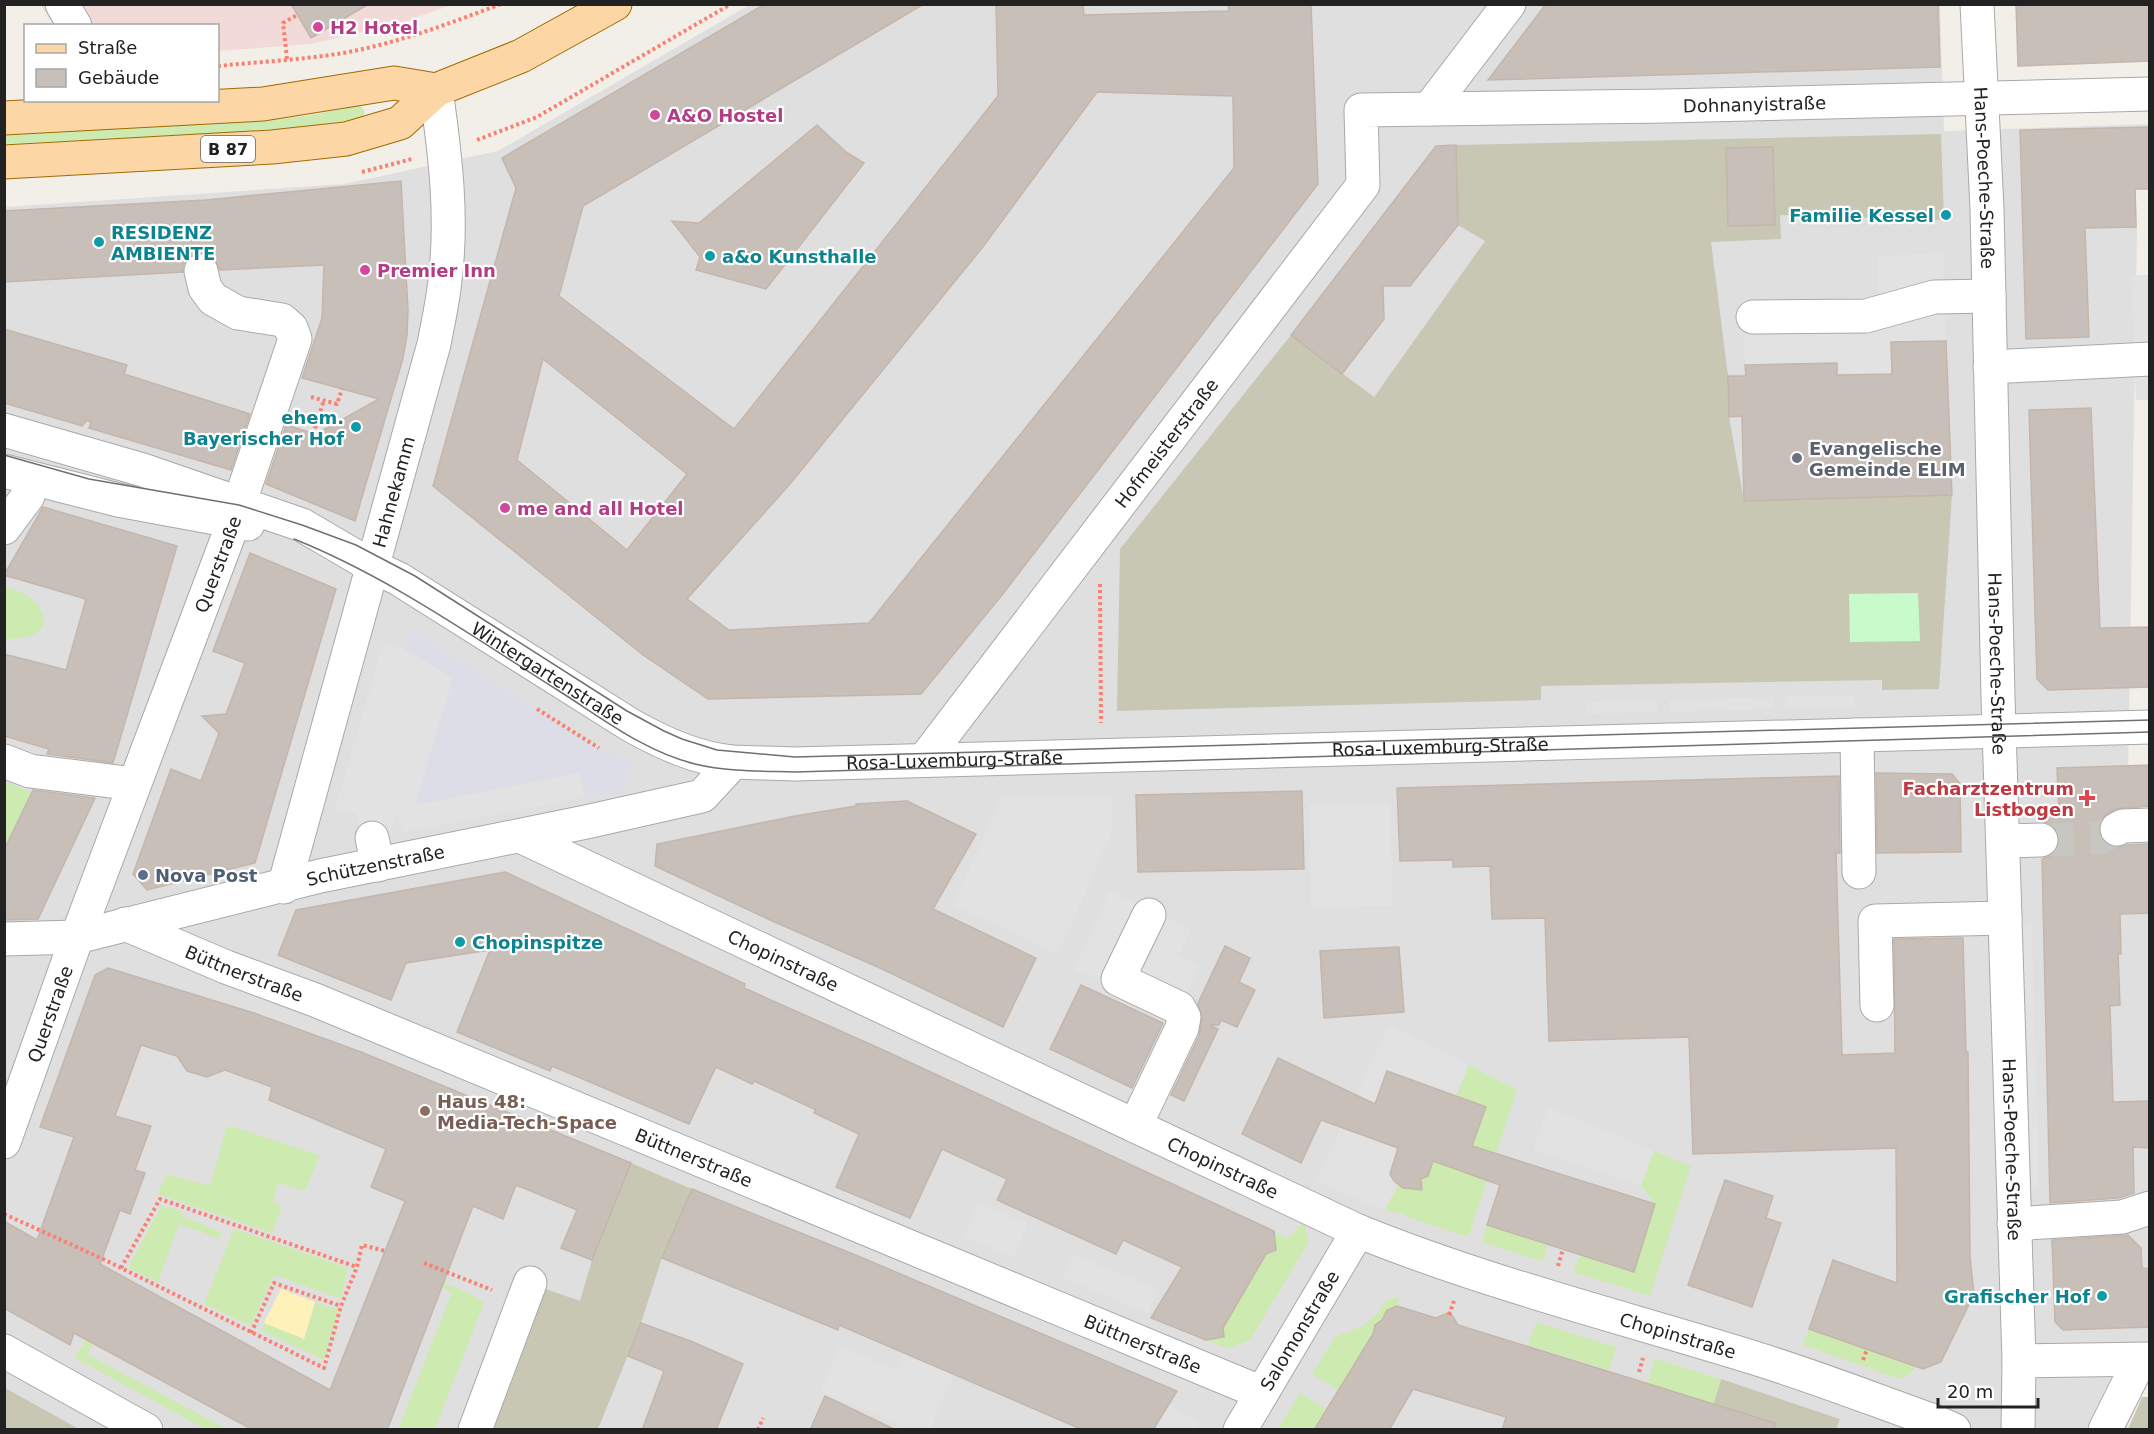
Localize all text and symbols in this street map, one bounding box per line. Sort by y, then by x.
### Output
place label: H2 Hotel [330,17,418,38]
marker: H2 Hotel [311,20,325,34]
legend [24,24,219,102]
text: Straße [78,37,137,58]
text: Gebäude [78,67,159,88]
street label: Hans-Poeche-Straße [1971,86,1999,269]
street label: Dohnanyistraße [1683,92,1826,116]
place label: A&O Hostel [667,105,783,126]
marker: A&O Hostel [648,108,662,122]
road number: B 87 [201,136,255,162]
place label: Familie Kessel [1789,205,1934,226]
marker: Familie Kessel [1939,208,1953,222]
place label: RESIDENZ AMBIENTE [111,222,215,264]
marker: RESIDENZ AMBIENTE [92,235,106,249]
place label: a&o Kunsthalle [722,246,877,267]
marker: a&o Kunsthalle [703,249,717,263]
place label: Premier Inn [377,260,496,281]
marker: Premier Inn [358,263,372,277]
street label: Hofmeisterstraße [1110,374,1222,512]
place label: ehem. Bayerischer Hof [183,407,344,449]
marker: ehem. Bayerischer Hof [349,420,363,434]
street label: Hahnekamm [368,434,419,550]
place label: Evangelische Gemeinde ELIM [1809,438,1966,480]
marker: Evangelische Gemeinde ELIM [1790,451,1804,465]
place label: me and all Hotel [517,498,684,519]
marker: me and all Hotel [498,501,512,515]
street label: Querstraße [190,513,245,615]
street label: Hans-Poeche-Straße [1985,572,2010,755]
street label: Wintergartenstraße [468,617,628,729]
street label: Rosa-Luxemburg-Straße [1332,733,1549,760]
street label: Rosa-Luxemburg-Straße [846,746,1063,773]
place label: Facharztzentrum Listbogen [1902,778,2074,820]
marker: Facharztzentrum Listbogen [2078,789,2096,807]
street label: Schützenstraße [304,841,446,890]
place label: Nova Post [155,865,258,886]
marker: Nova Post [136,868,150,882]
street label: Chopinstraße [724,925,842,995]
place label: Chopinspitze [472,932,603,953]
marker: Chopinspitze [453,935,467,949]
street label: Büttnerstraße [182,940,306,1005]
street label: Querstraße [23,963,77,1065]
street label: Hans-Poeche-Straße [1999,1058,2026,1241]
place label: Haus 48: Media-Tech-Space [437,1091,617,1133]
marker: Haus 48: Media-Tech-Space [418,1104,432,1118]
street label: Büttnerstraße [632,1124,756,1191]
street label: Chopinstraße [1164,1132,1282,1202]
street label: Salomonstraße [1256,1266,1343,1394]
place label: Grafischer Hof [1944,1286,2090,1307]
marker: Grafischer Hof [2095,1289,2109,1303]
street label: Chopinstraße [1617,1308,1739,1362]
street label: Büttnerstraße [1081,1310,1205,1377]
scale bar [1938,1371,2038,1409]
text: 20 m [1947,1381,1993,1402]

